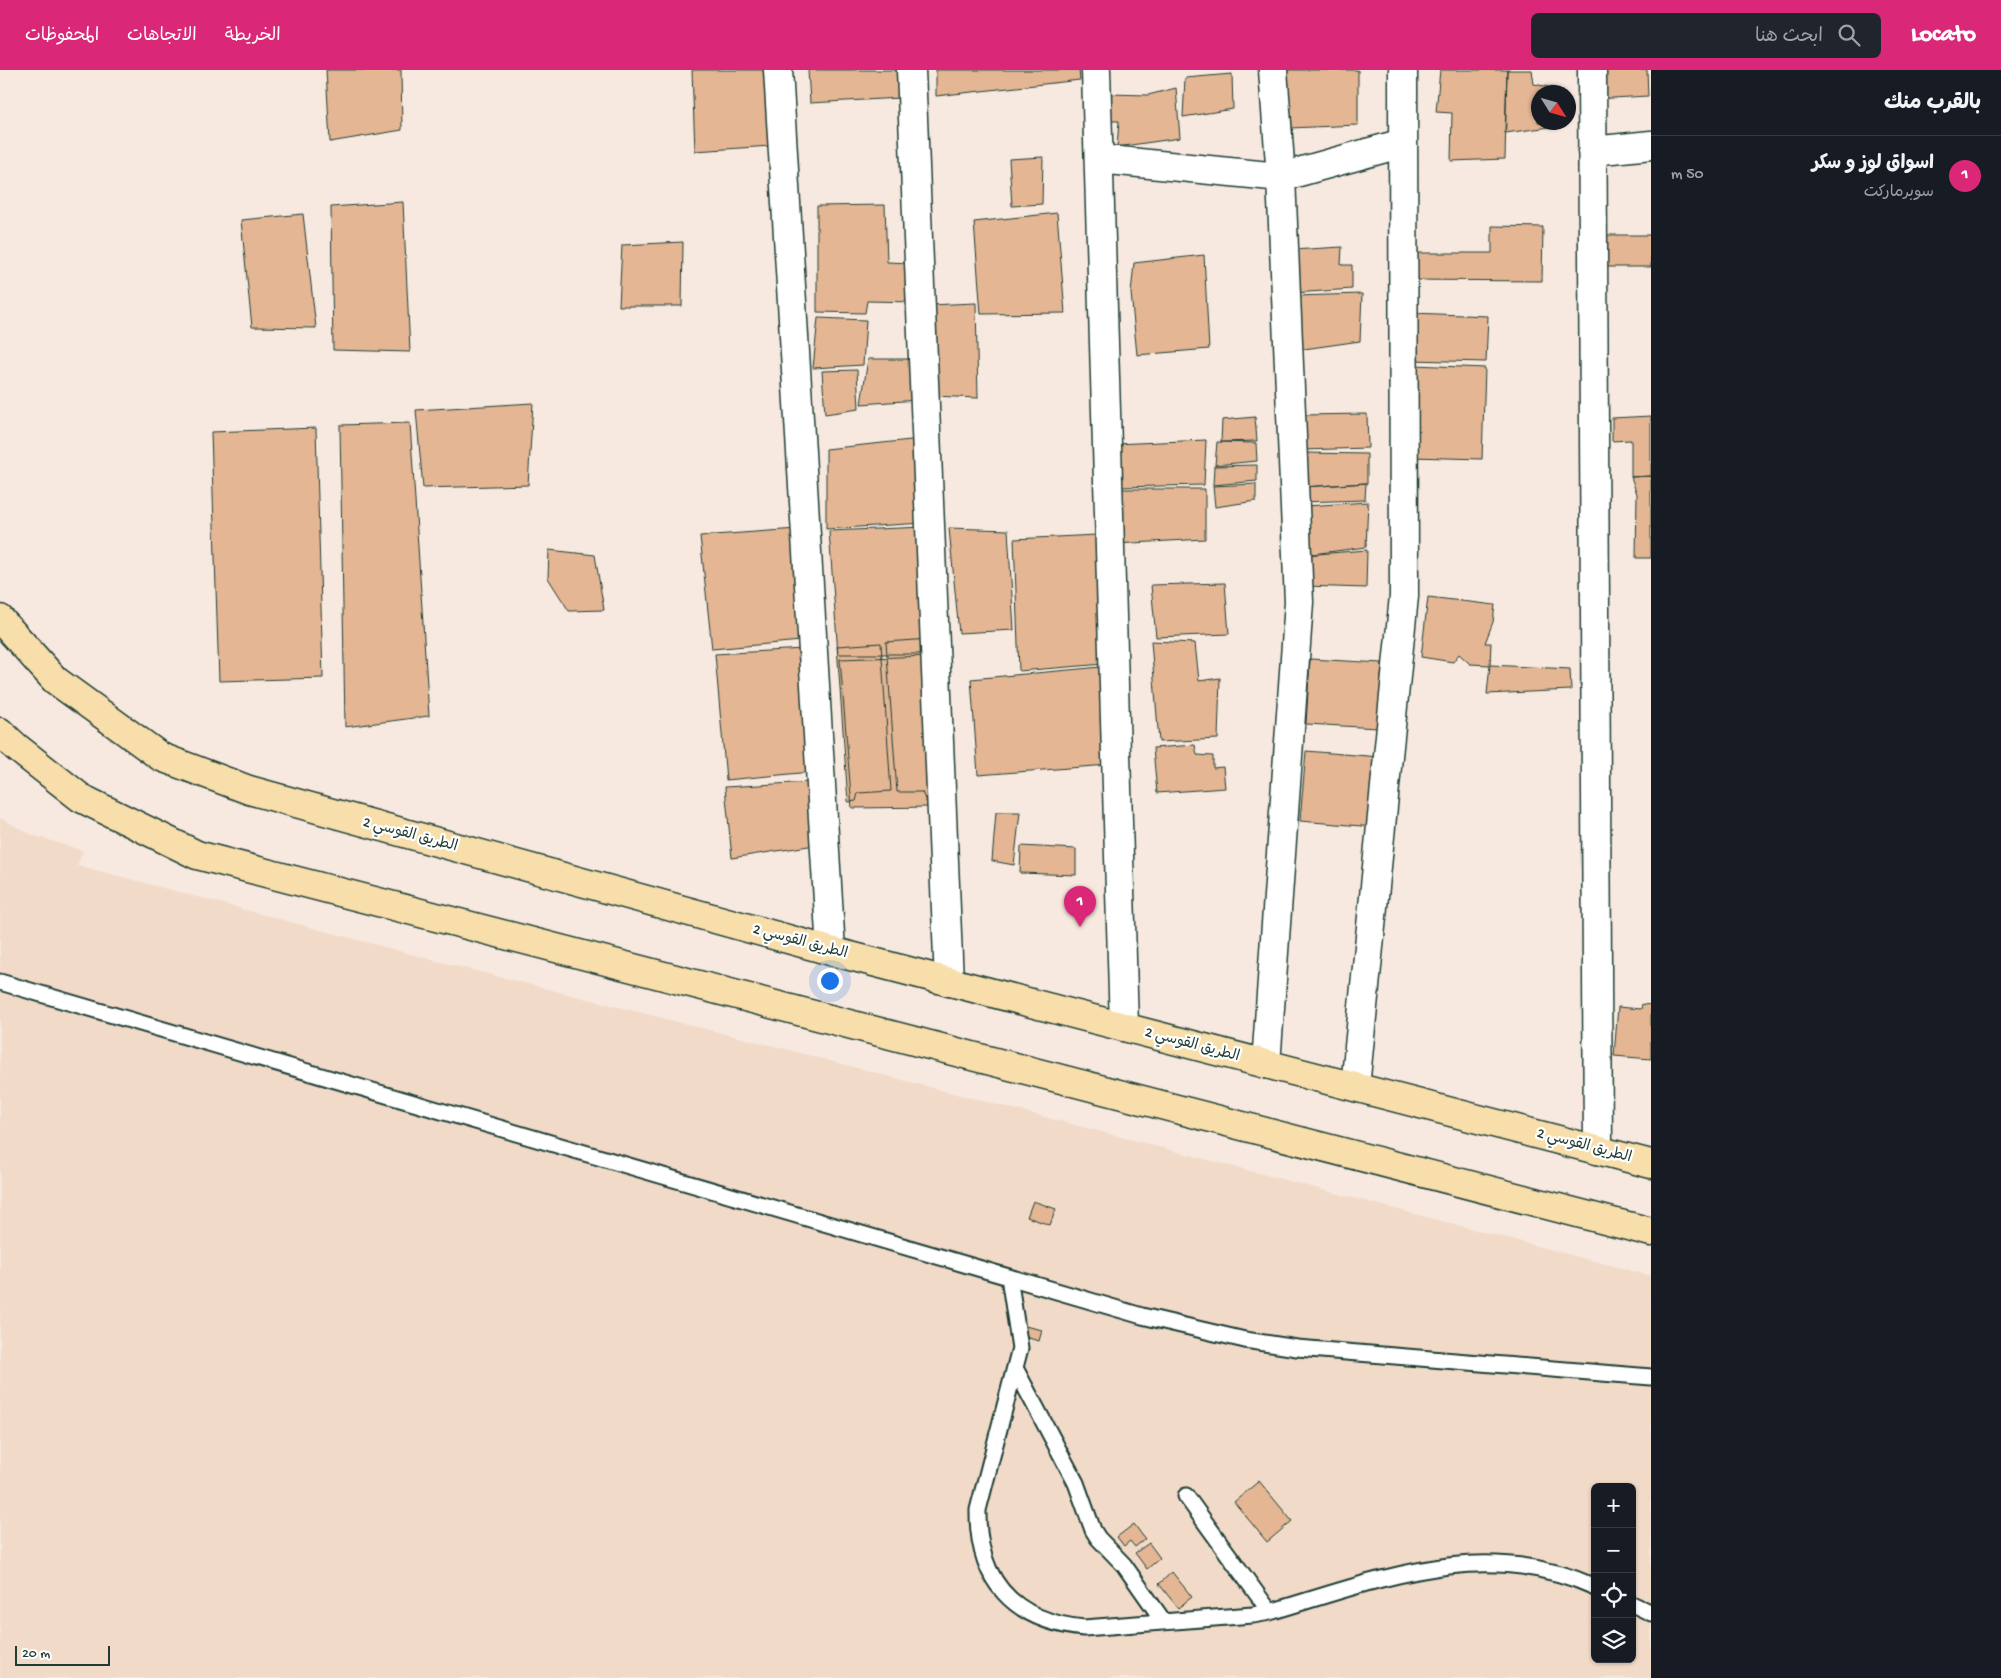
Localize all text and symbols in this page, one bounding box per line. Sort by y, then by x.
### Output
search box [1531,13,1881,58]
icon: search [1835,21,1863,49]
text: Locato [1911,21,1976,50]
text: المحفوظات [25,26,99,47]
text: الاتجاهات [127,26,197,47]
text: الخريطة [225,26,281,47]
text: ابحث هنا [1755,26,1823,49]
north arrow [1531,85,1576,130]
text: بالقرب منك [1884,92,1981,117]
text: اسواق لوز و سكر [1812,153,1934,176]
text: 50 m [1671,166,1704,185]
text: 1 [1962,166,1968,185]
text: سوبرماركت [1864,184,1934,203]
street label: الطريق القوسي 2 [360,814,459,858]
pin: 1 [1064,886,1096,927]
street label: الطريق القوسي 2 [750,921,849,965]
your location [817,968,843,994]
street label: الطريق القوسي 2 [1142,1024,1241,1068]
street label: الطريق القوسي 2 [1534,1125,1633,1169]
map controls [1591,1483,1636,1663]
button: + [1591,1483,1636,1528]
button: − [1591,1528,1636,1573]
button: locate [1591,1573,1636,1618]
button: layers [1591,1618,1636,1663]
scale bar [15,1643,110,1666]
text: 20 m [22,1646,50,1663]

